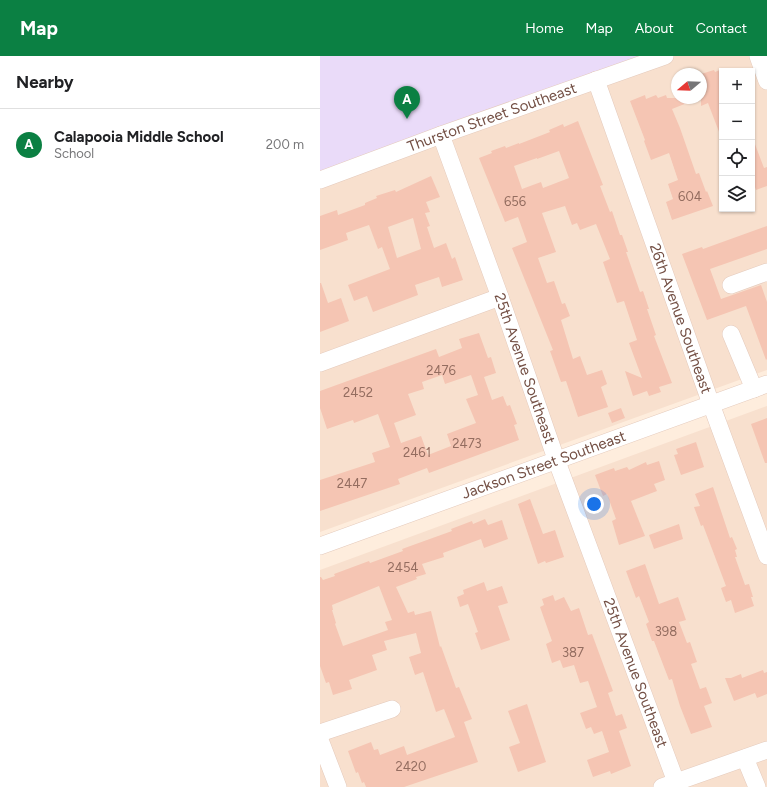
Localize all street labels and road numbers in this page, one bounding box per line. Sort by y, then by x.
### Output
street label: Thurston Street Southeast [405,79,579,156]
street label: 26th Avenue Southeast [646,241,716,396]
street label: 25th Avenue Southeast [490,291,559,446]
street label: Jackson Street Southeast [459,427,629,503]
street label: 25th Avenue Southeast [599,596,672,750]

